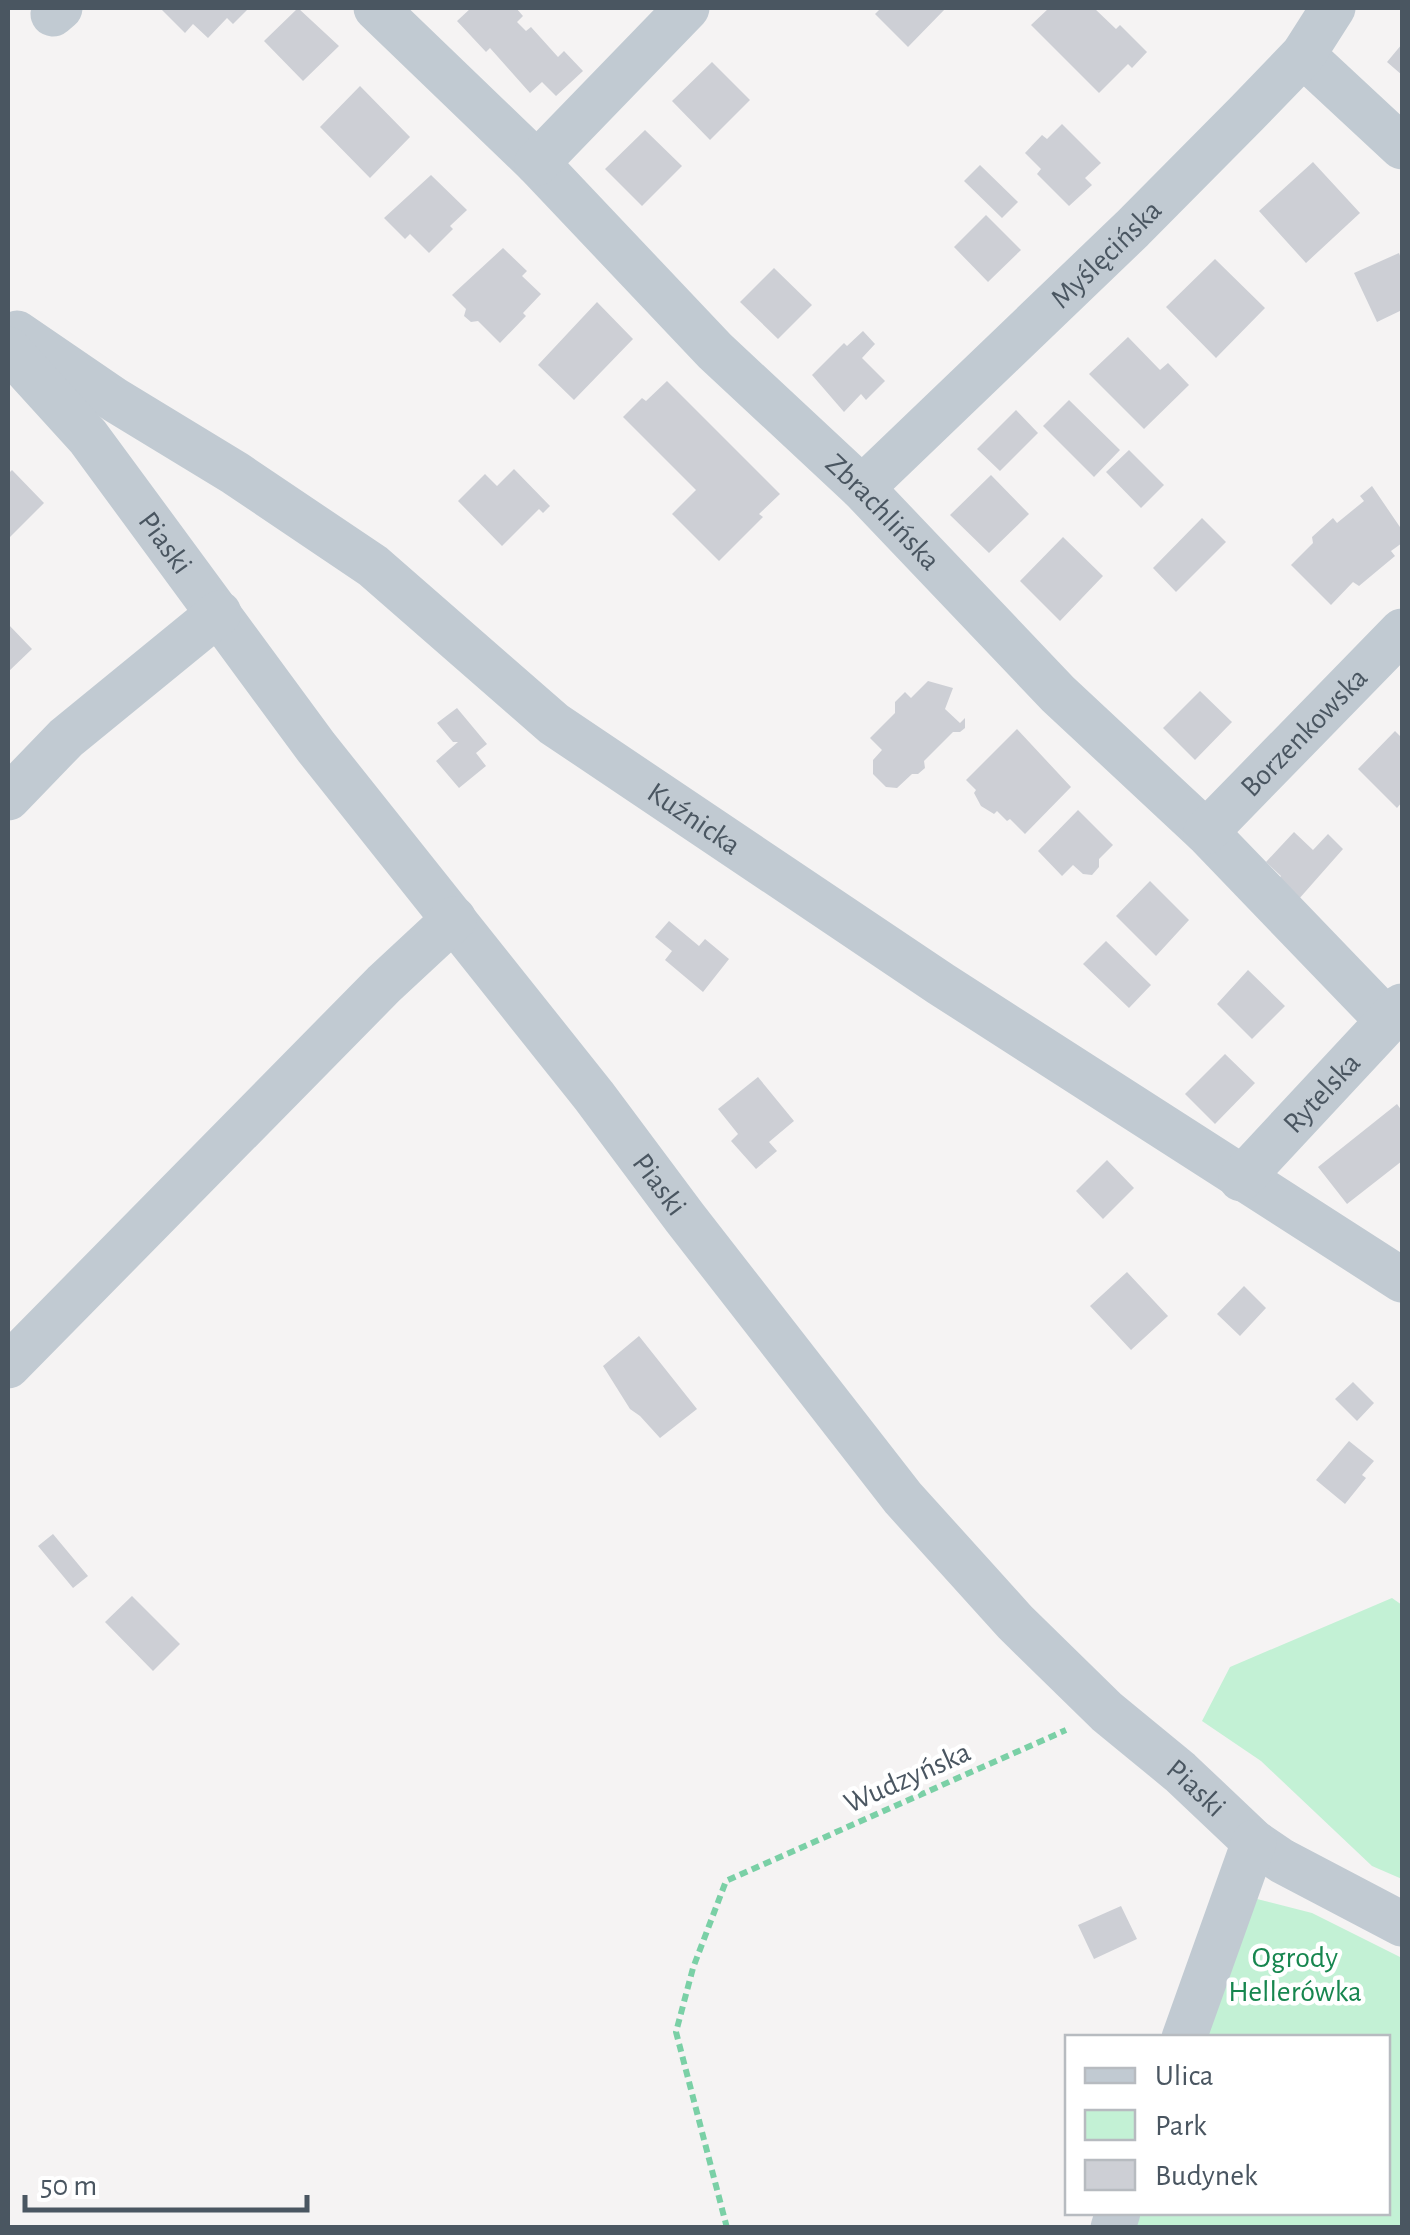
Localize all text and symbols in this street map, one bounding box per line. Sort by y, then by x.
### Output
street label: Myślęcińska [1045,195,1167,314]
street label: Zbrachlińska [820,448,946,576]
street label: Piaski [132,507,197,580]
street label: Borzenkowska [1235,662,1374,803]
street label: Kuźnicka [642,777,746,861]
street label: Rytelska [1278,1047,1366,1139]
street label: Piaski [626,1148,692,1221]
street label: Wudzyńska [840,1737,975,1819]
street label: Piaski [1161,1754,1231,1823]
park label: Ogrody Hellerówka [1228,1943,1362,2007]
legend [1065,2035,1390,2215]
text: Ulica [1155,2061,1214,2091]
text: Park [1155,2111,1207,2141]
scale bar [25,2150,308,2212]
text: Budynek [1155,2161,1258,2191]
text: 50 m [40,2171,97,2201]

